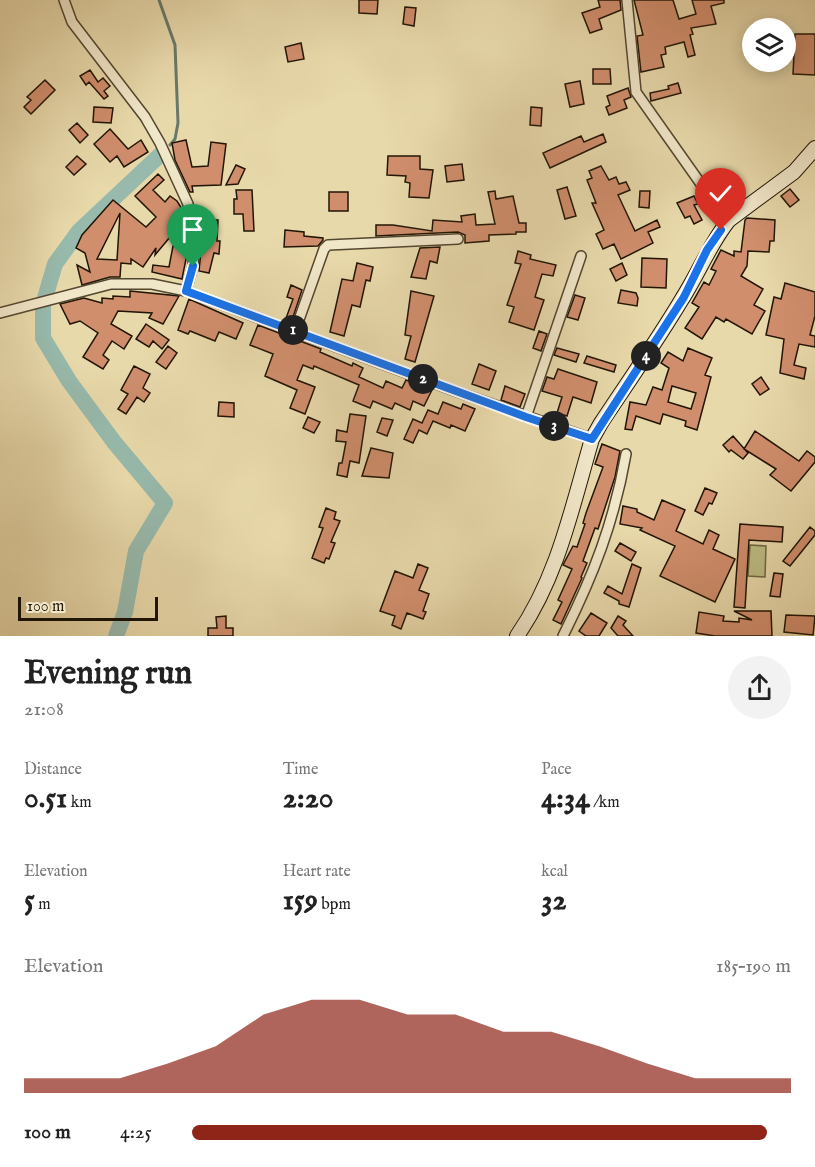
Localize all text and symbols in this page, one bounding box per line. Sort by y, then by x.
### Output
map controls [742,18,796,72]
button: layers [742,18,796,72]
pin [695,168,746,230]
icon: check [704,177,737,210]
pin [167,204,218,266]
icon: arrive [176,213,209,246]
pin: 1 [278,315,308,345]
text: 1 [290,320,296,340]
pin: 4 [631,341,661,371]
text: 4 [642,346,650,366]
pin: 2 [408,364,438,394]
text: 2 [419,369,427,389]
pin: 3 [539,411,569,441]
text: 3 [551,416,557,436]
scale bar [18,594,158,622]
text: 100 m [27,597,64,617]
text: Evening run [24,653,192,695]
button: share [728,656,791,719]
text: 21:08 [24,697,64,722]
text: Distance [24,760,82,780]
text: Time [283,760,318,780]
text: Pace [541,760,572,780]
text: 0.51 [24,780,67,818]
text: 2:20 [283,780,333,818]
text: 4:34 [541,780,590,818]
text: km [67,793,92,813]
text: /km [590,793,620,813]
text: Elevation [24,862,87,882]
text: Heart rate [283,862,351,882]
text: kcal [541,862,568,882]
text: 5 [24,882,35,920]
text: 159 [283,882,318,920]
text: 32 [541,882,567,920]
text: m [35,895,51,915]
text: bpm [318,895,351,915]
text: Elevation [24,954,103,979]
text: 185–190 m [716,954,791,979]
text: 100 m [24,1120,71,1145]
text: 4:25 [120,1120,152,1145]

